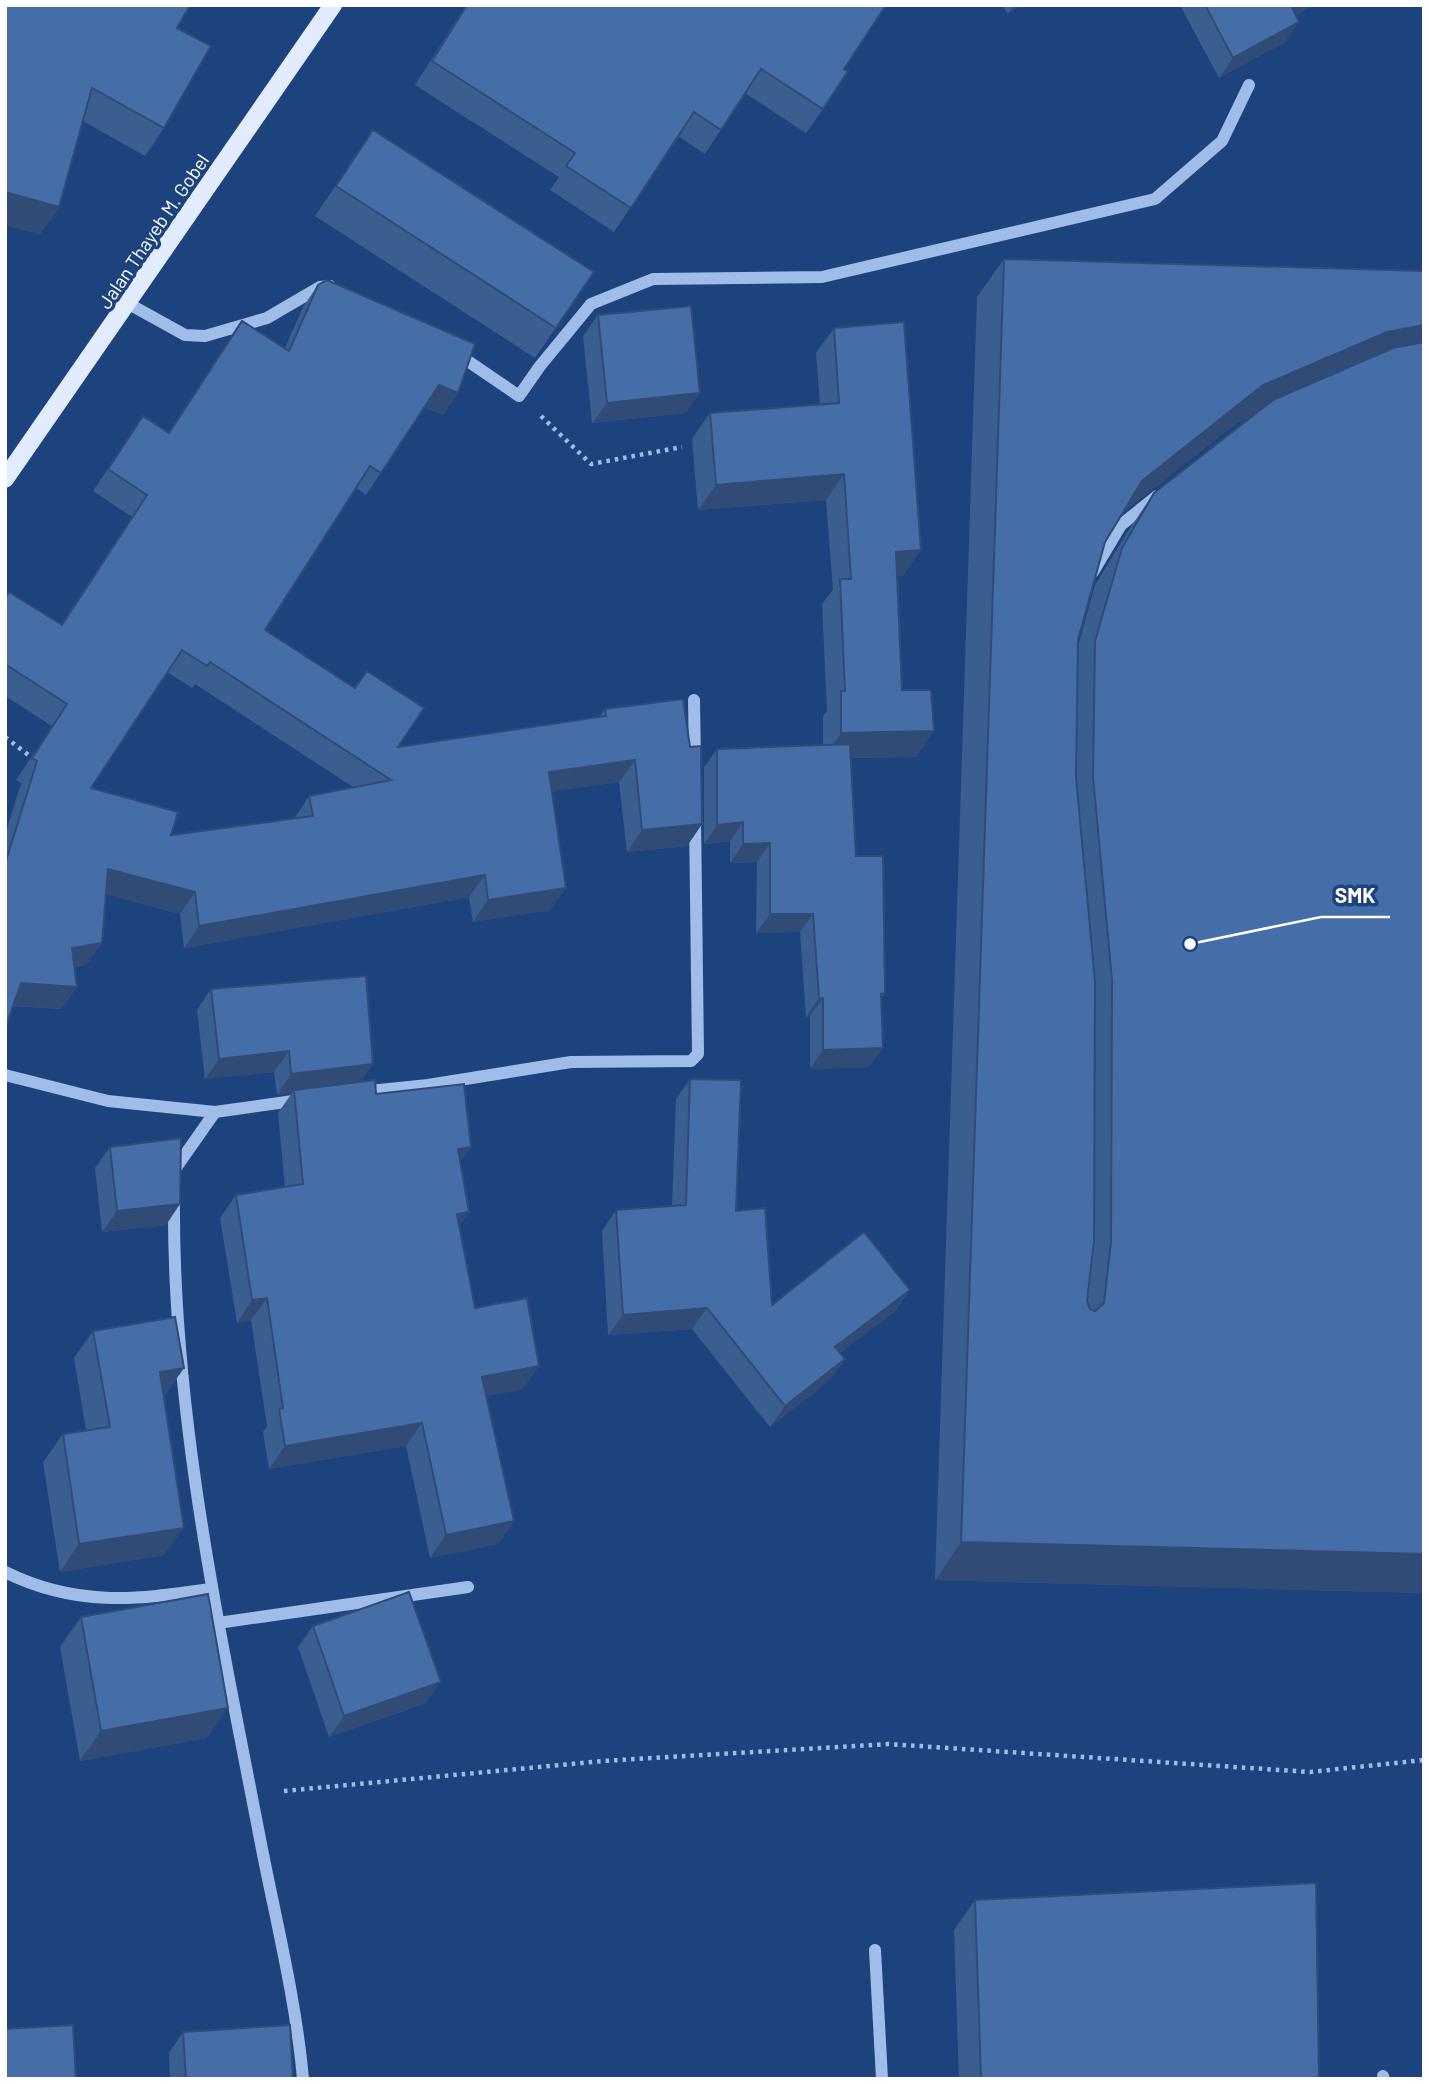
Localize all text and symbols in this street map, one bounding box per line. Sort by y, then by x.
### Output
street label: Jalan Thayeb M. Gobel [93,149,213,313]
callout: SMK [1321,875,1390,917]
text: SMK [1335,882,1375,907]

